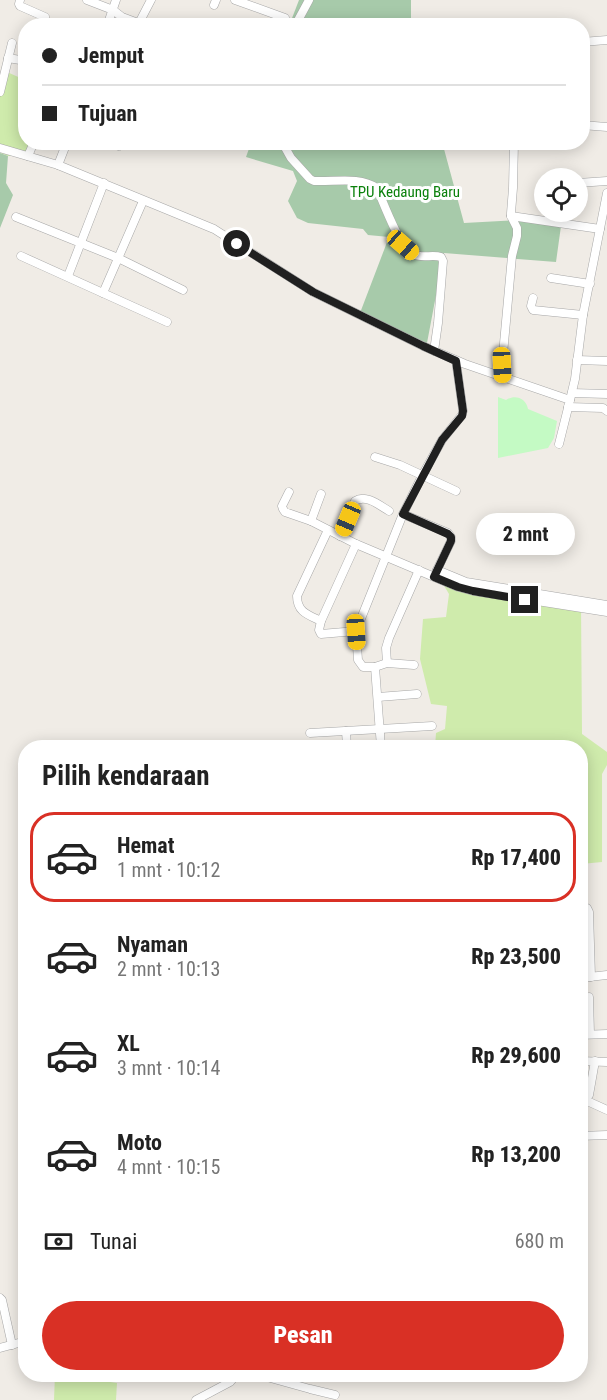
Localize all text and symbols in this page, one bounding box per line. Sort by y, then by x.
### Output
text: Jemput [78,43,144,68]
text: Tujuan [78,101,137,126]
map controls [534,168,588,222]
button: locate [534,168,588,222]
park label: TPU Kedaung Baru [350,183,460,201]
car [384,226,422,264]
route start [223,230,250,257]
car [492,347,512,383]
car [333,499,363,539]
callout: 2 mnt [476,513,574,555]
text: 2 mnt [503,522,548,546]
route end [511,586,538,613]
car [346,613,366,651]
text: Pilih kendaraan [42,760,210,792]
icon: car [45,830,99,884]
text: Hemat [117,833,174,858]
text: Rp 17,400 [471,845,561,870]
text: 1 mnt · 10:12 [117,858,220,882]
icon: car [45,929,99,983]
text: Nyaman [117,932,188,957]
text: Rp 23,500 [471,944,561,969]
text: 2 mnt · 10:13 [117,957,220,981]
icon: car [45,1028,99,1082]
text: XL [117,1031,140,1056]
text: Rp 29,600 [471,1043,561,1068]
text: 3 mnt · 10:14 [117,1056,220,1080]
icon: car [45,1127,99,1181]
text: Moto [117,1130,162,1155]
text: Rp 13,200 [471,1142,561,1167]
text: 4 mnt · 10:15 [117,1155,220,1179]
icon: cash [42,1225,75,1258]
text: Tunai [90,1229,137,1254]
text: 680 m [515,1229,564,1253]
button: Pesan [42,1301,564,1370]

